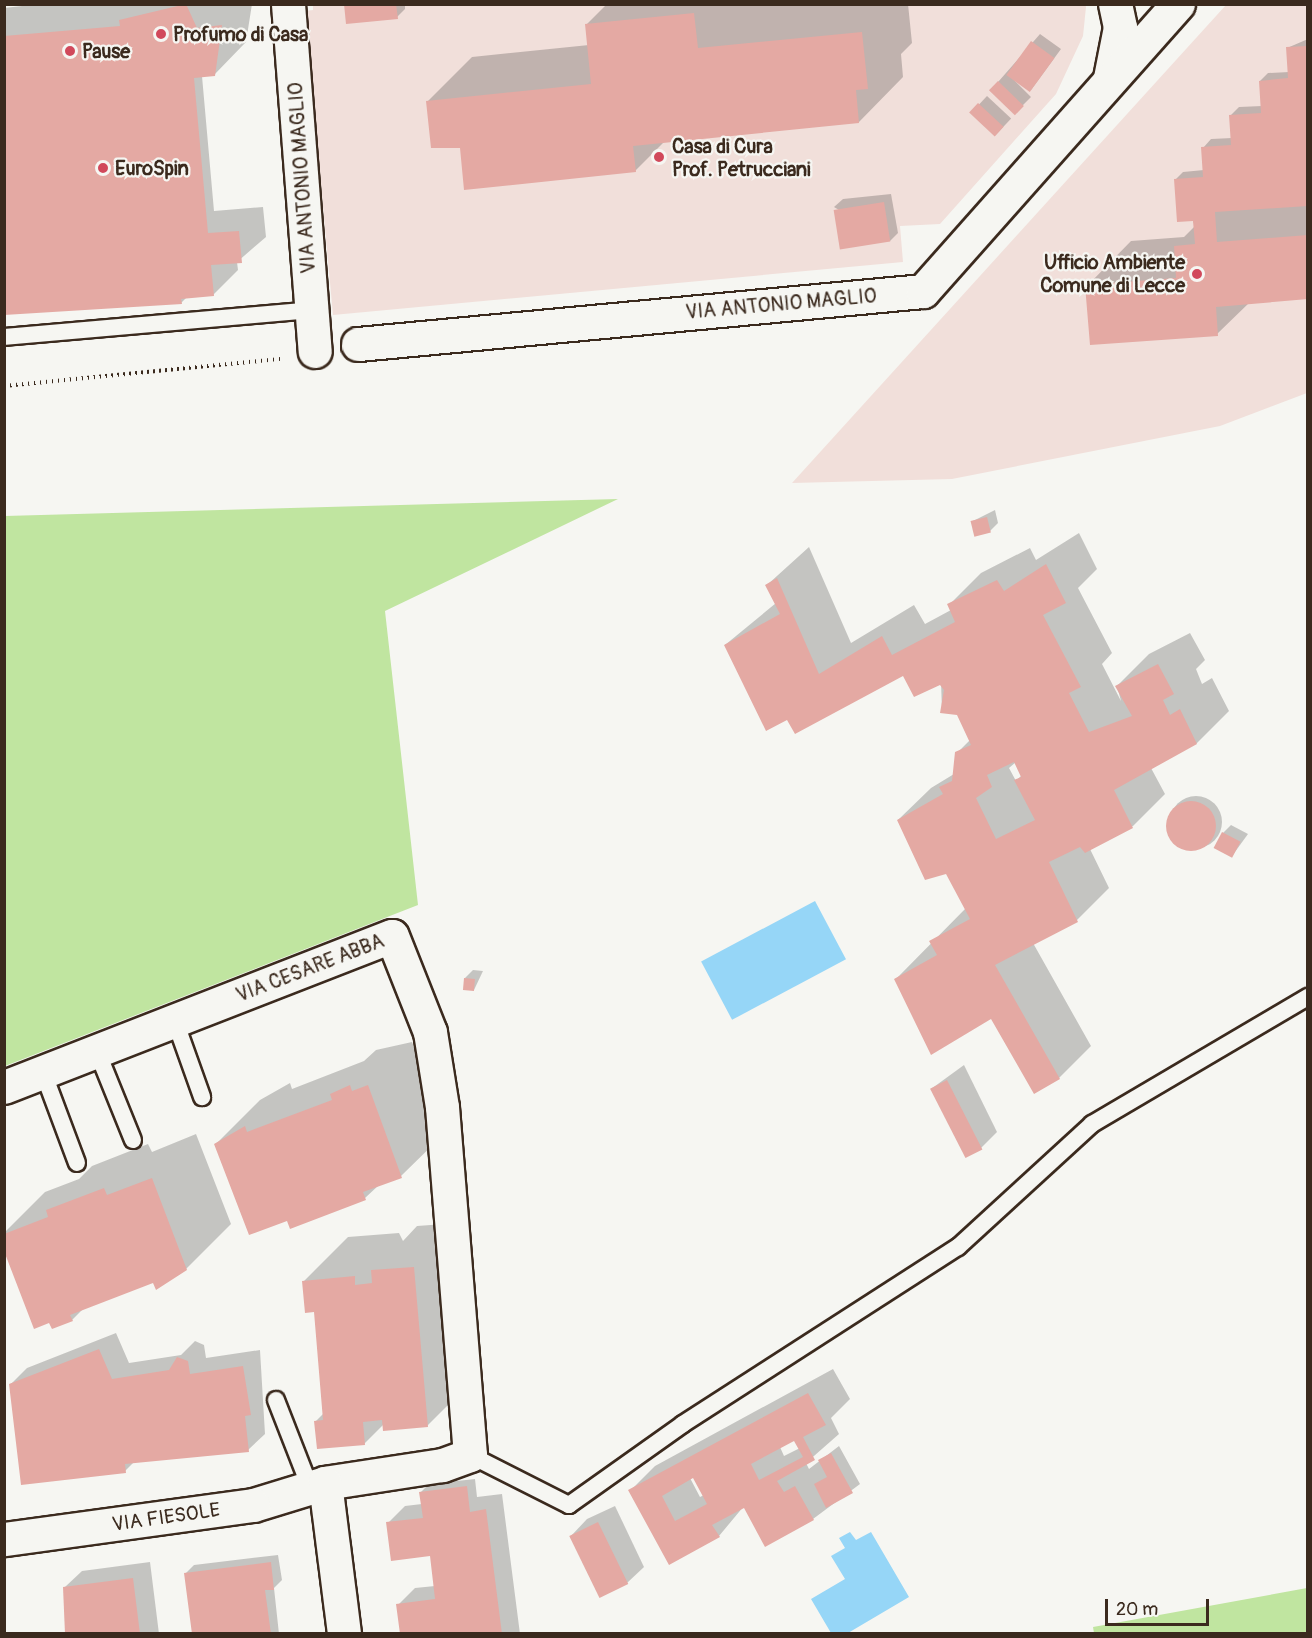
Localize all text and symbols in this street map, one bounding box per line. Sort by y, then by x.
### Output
place label: Profumo di Casa [173,22,308,46]
marker: Profumo di Casa [154,27,168,41]
place label: Pause [82,39,130,63]
marker: Pause [63,44,77,58]
street label: VIA ANTONIO MAGLIO [283,82,321,274]
place label: Casa di Cura Prof. Petrucciani [672,134,811,181]
marker: Casa di Cura Prof. Petrucciani [650,148,668,166]
place label: EuroSpin [115,156,189,180]
marker: EuroSpin [96,161,110,175]
place label: Ufficio Ambiente Comune di Lecce [1040,250,1185,297]
marker: Ufficio Ambiente Comune di Lecce [1190,267,1204,281]
street label: VIA ANTONIO MAGLIO [684,284,878,324]
street label: VIA CESARE ABBA [233,929,387,1007]
street label: VIA FIESOLE [110,1498,222,1536]
scale bar [1108,1587,1212,1625]
text: 20 m [1116,1598,1158,1621]

